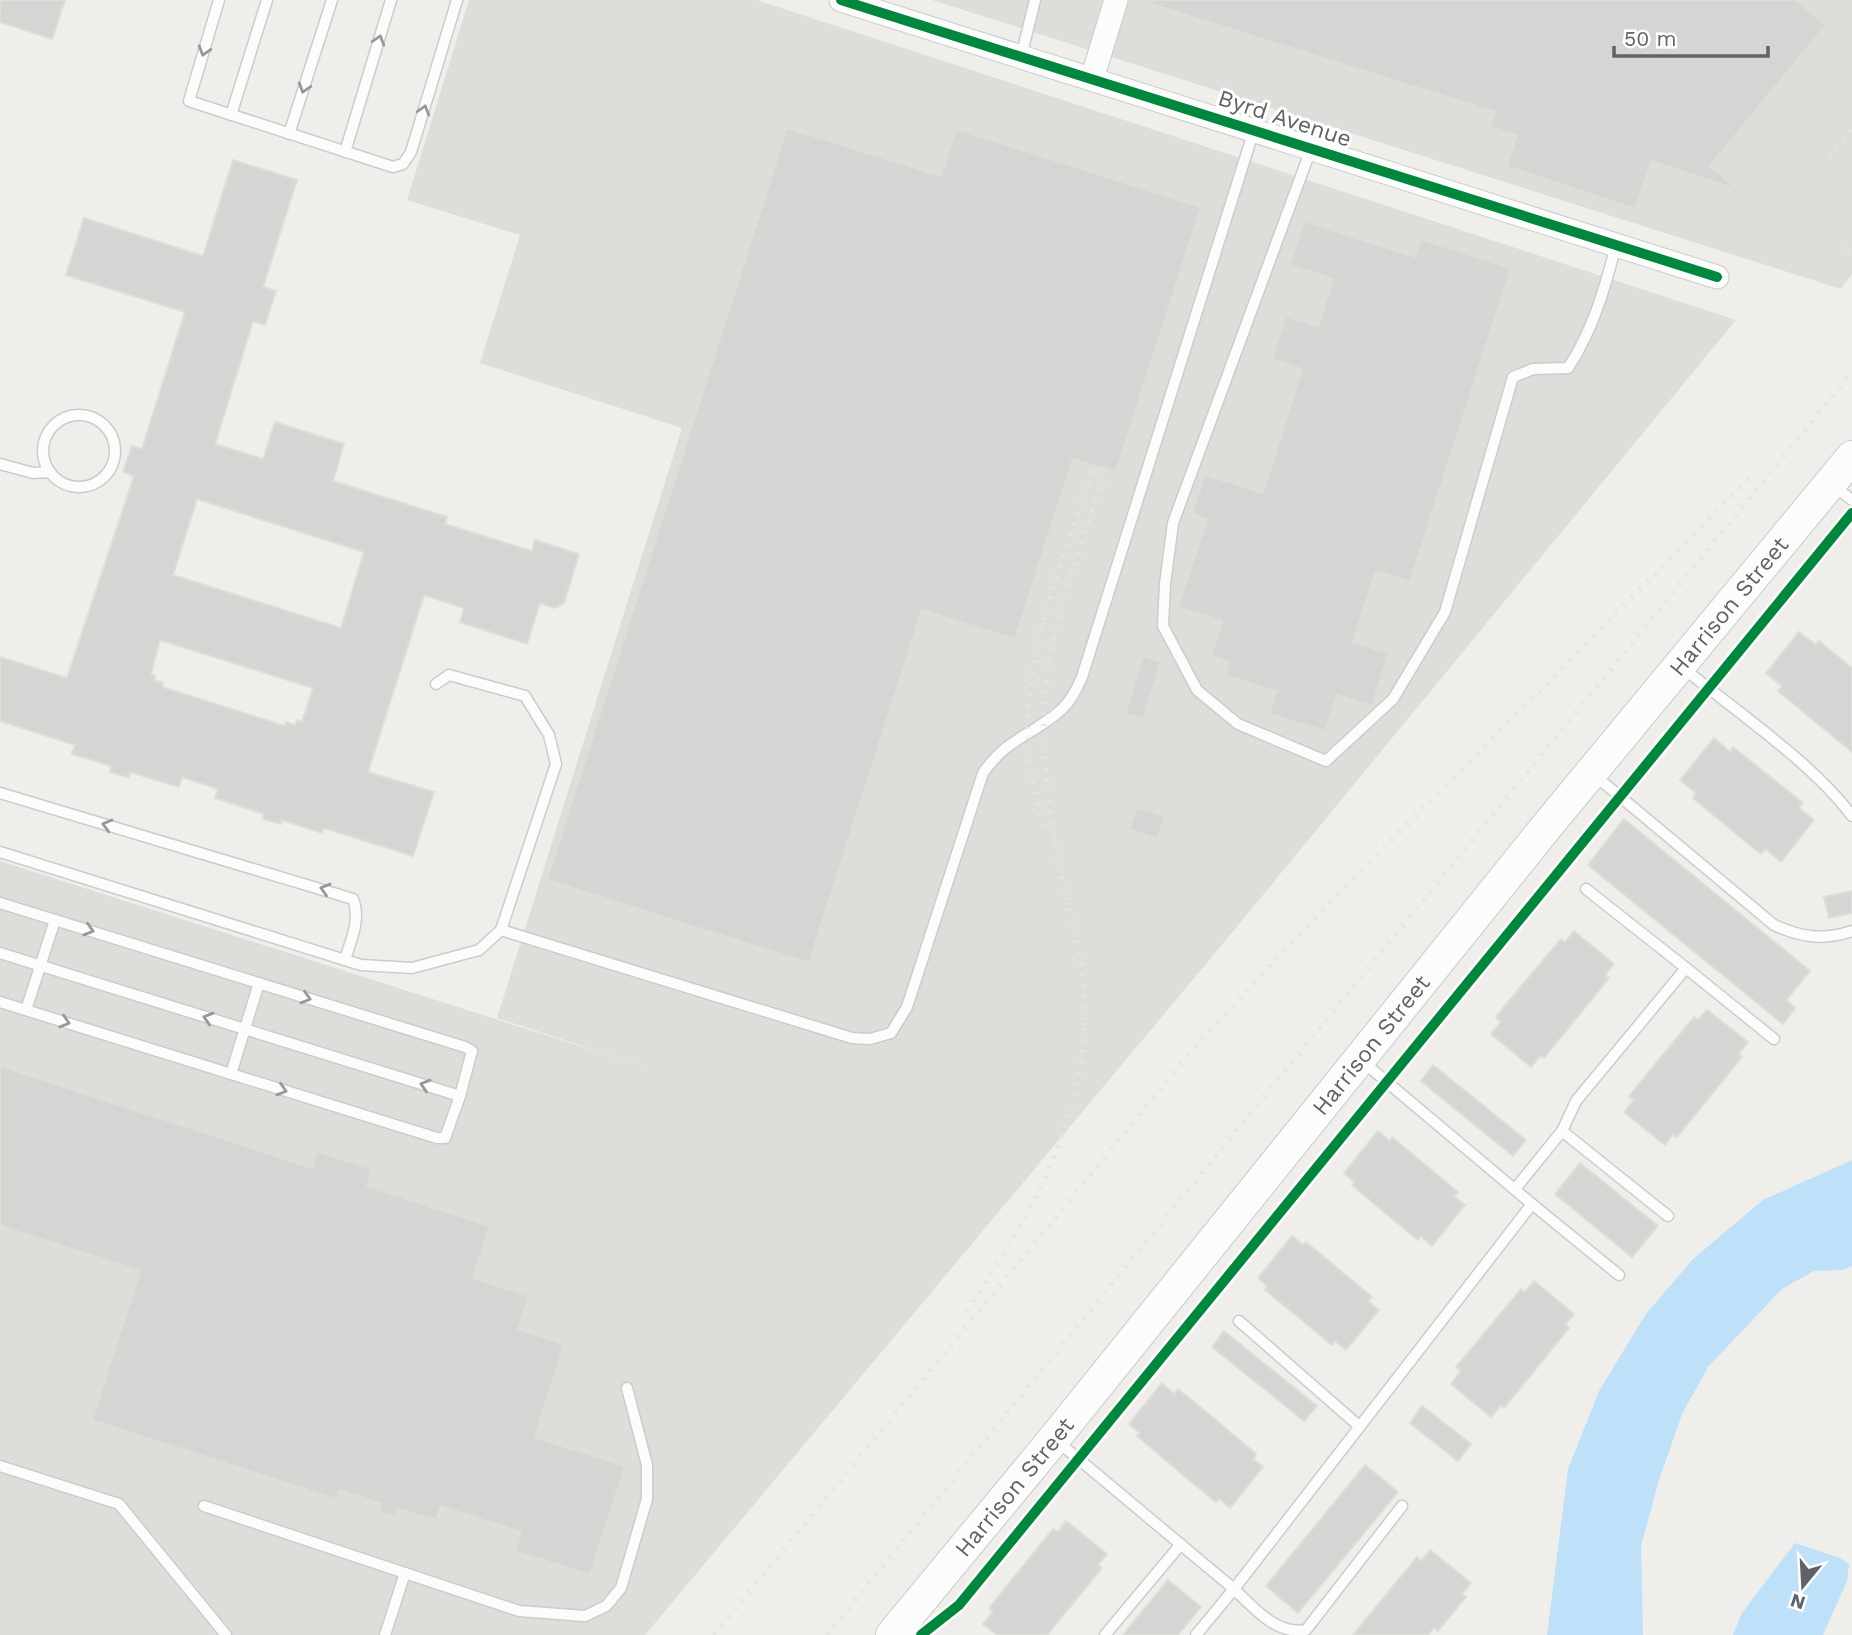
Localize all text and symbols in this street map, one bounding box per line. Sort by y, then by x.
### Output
scale bar [1614,14,1768,58]
text: 50 m [1624,26,1676,51]
one-way arrow [371,34,386,46]
one-way arrow [198,44,213,56]
one-way arrow [297,82,312,94]
street label: Byrd Avenue [1215,84,1355,153]
one-way arrow [415,104,430,116]
street label: Harrison Street [1664,531,1794,681]
one-way arrow [101,818,113,833]
one-way arrow [319,883,331,898]
one-way arrow [82,922,94,936]
street label: Harrison Street [1307,969,1436,1121]
one-way arrow [300,989,312,1004]
one-way arrow [202,1011,214,1026]
one-way arrow [59,1014,71,1029]
one-way arrow [419,1079,432,1093]
one-way arrow [276,1081,288,1096]
street label: Harrison Street [950,1412,1080,1562]
north arrow [1768,1551,1838,1621]
text: N [1788,1589,1808,1615]

